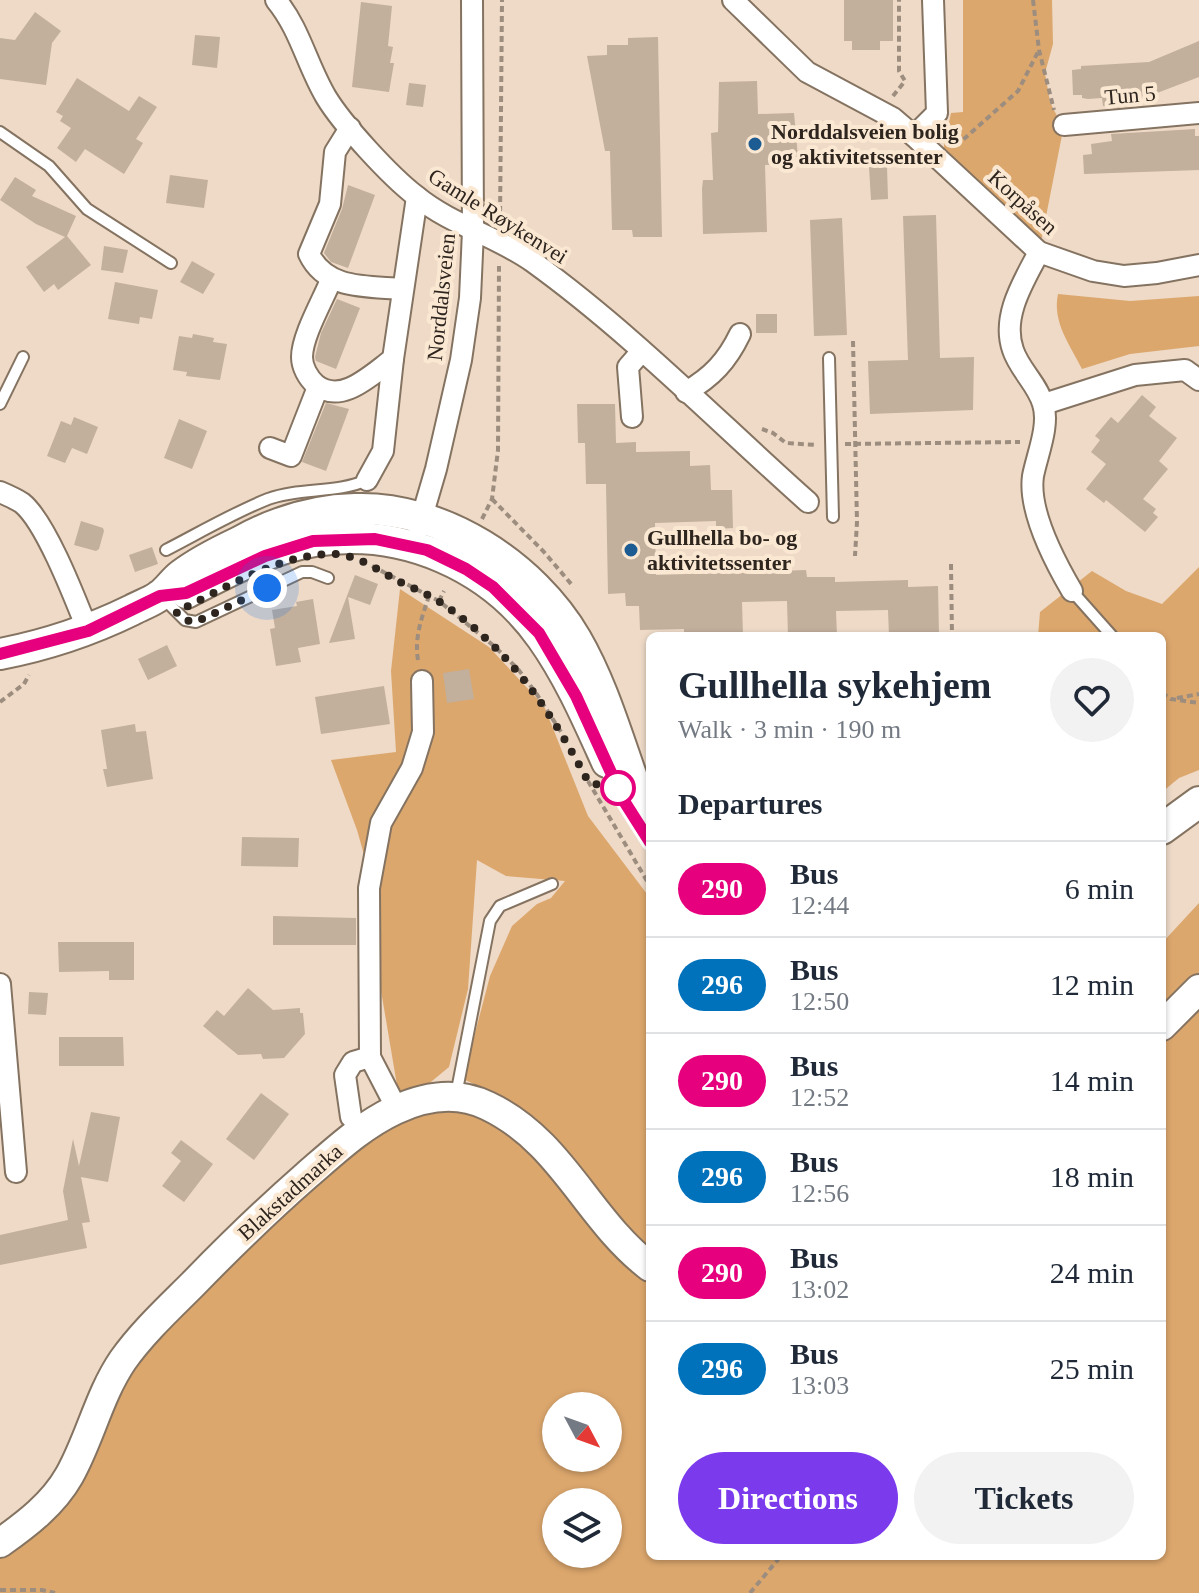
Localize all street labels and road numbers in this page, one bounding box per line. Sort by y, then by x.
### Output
street label: Tun 5 [1103,80,1157,110]
street label: Gamle Røykenvei [424,163,572,269]
street label: Korpåsen [983,165,1063,239]
street label: Norddalsveien [422,232,460,362]
street label: Blakstadmarka [233,1138,348,1245]

